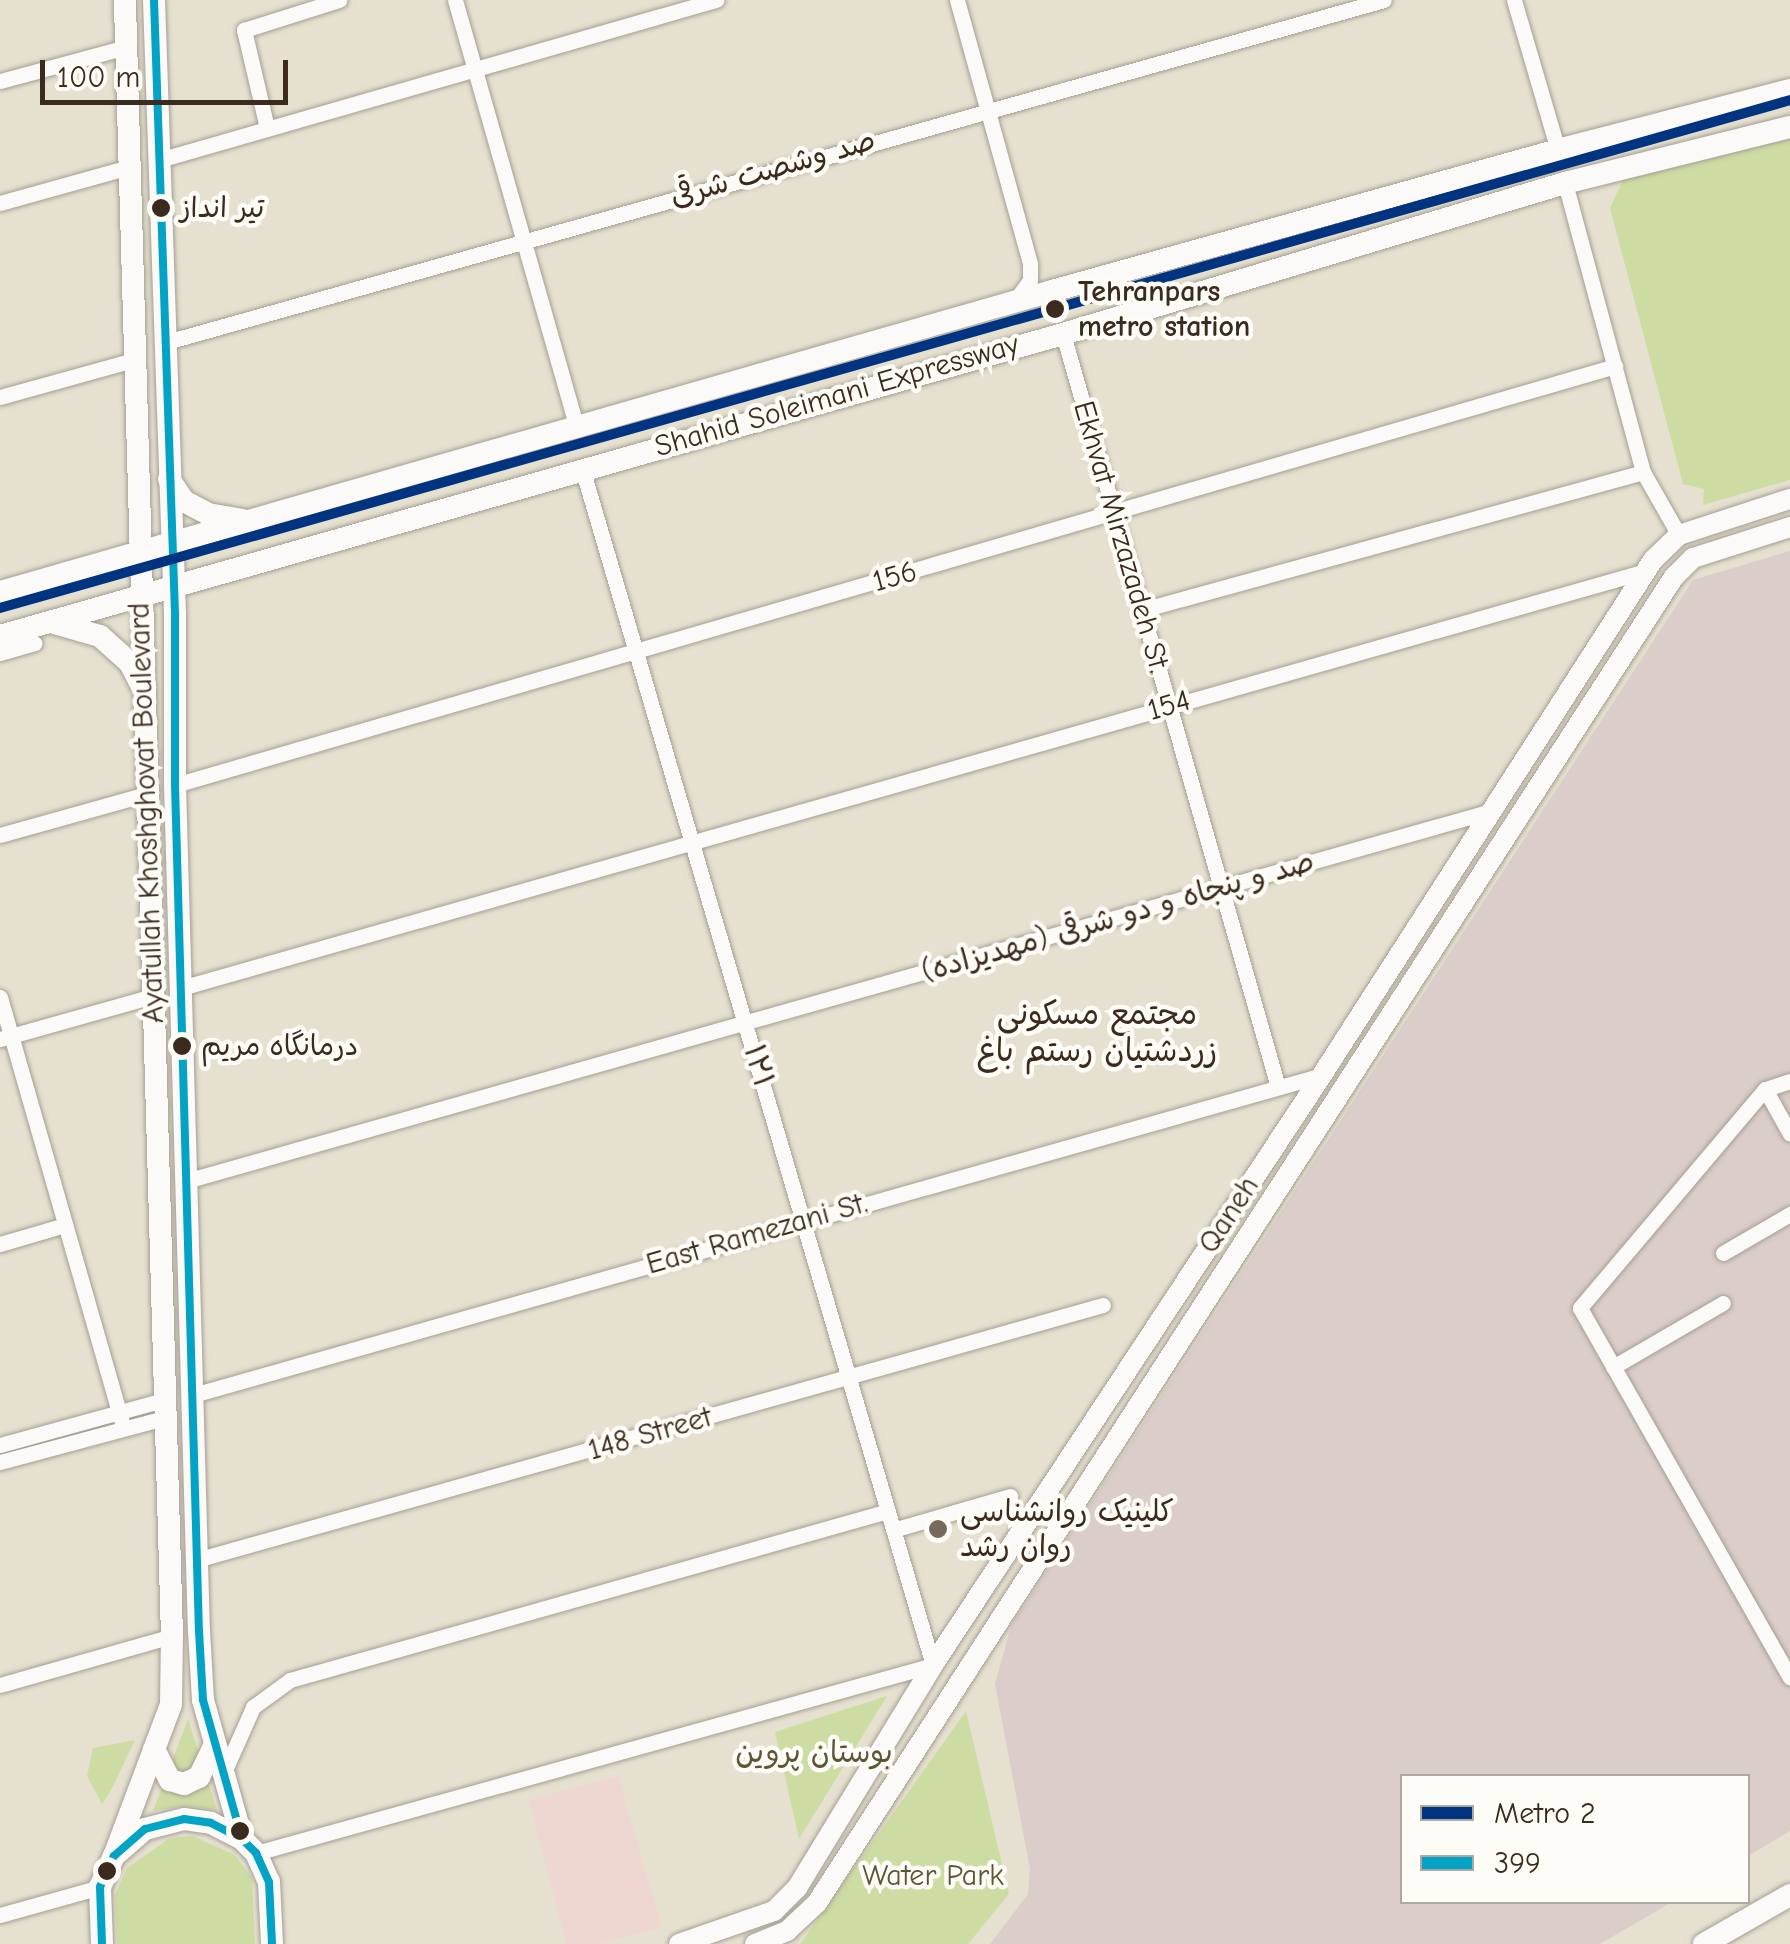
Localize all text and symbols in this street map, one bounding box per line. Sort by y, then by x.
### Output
scale bar [45,40,292,102]
text: 100 m [57,60,140,95]
street label: صد وشصت شرقی [666,123,880,215]
place label: تیر انداز [180,191,264,225]
marker: تیر انداز [151,198,171,218]
place label: Tehranpars metro station [1078,274,1250,344]
marker: Tehranpars metro station [1042,296,1068,322]
street label: Shahid Soleimani Expressway [651,327,1023,465]
street label: Ekhvat Mirzazadeh St. [1065,397,1177,677]
street label: 156 [869,554,921,600]
street label: Ayatullah Khoshghovat Boulevard [122,602,172,1024]
street label: 154 [1144,683,1194,729]
street label: صد و پنجاه و دو شرقی (مهدیزاده) [918,844,1318,990]
district label: مجتمع مسکونی زردشتیان رستم باغ [977,996,1217,1071]
place label: درمانگاه مریم [201,1029,358,1063]
marker: درمانگاه مریم [172,1036,192,1056]
street label: ۱۲۱ [735,1041,781,1091]
street label: Qaneh [1191,1170,1267,1260]
street label: East Ramezani St. [642,1185,872,1283]
street label: 148 Street [584,1399,716,1469]
place label: کلینیک روانشناسی روان رشد [960,1494,1174,1564]
marker: کلینیک روانشناسی روان رشد [925,1516,951,1542]
park label: بوستان پروین [735,1735,893,1771]
legend [1400,1774,1750,1904]
text: Metro 2 [1494,1796,1596,1831]
unlabelled marker [230,1821,250,1841]
text: 399 [1494,1846,1541,1881]
park label: Water Park [862,1858,1004,1894]
unlabelled marker [97,1861,117,1881]

